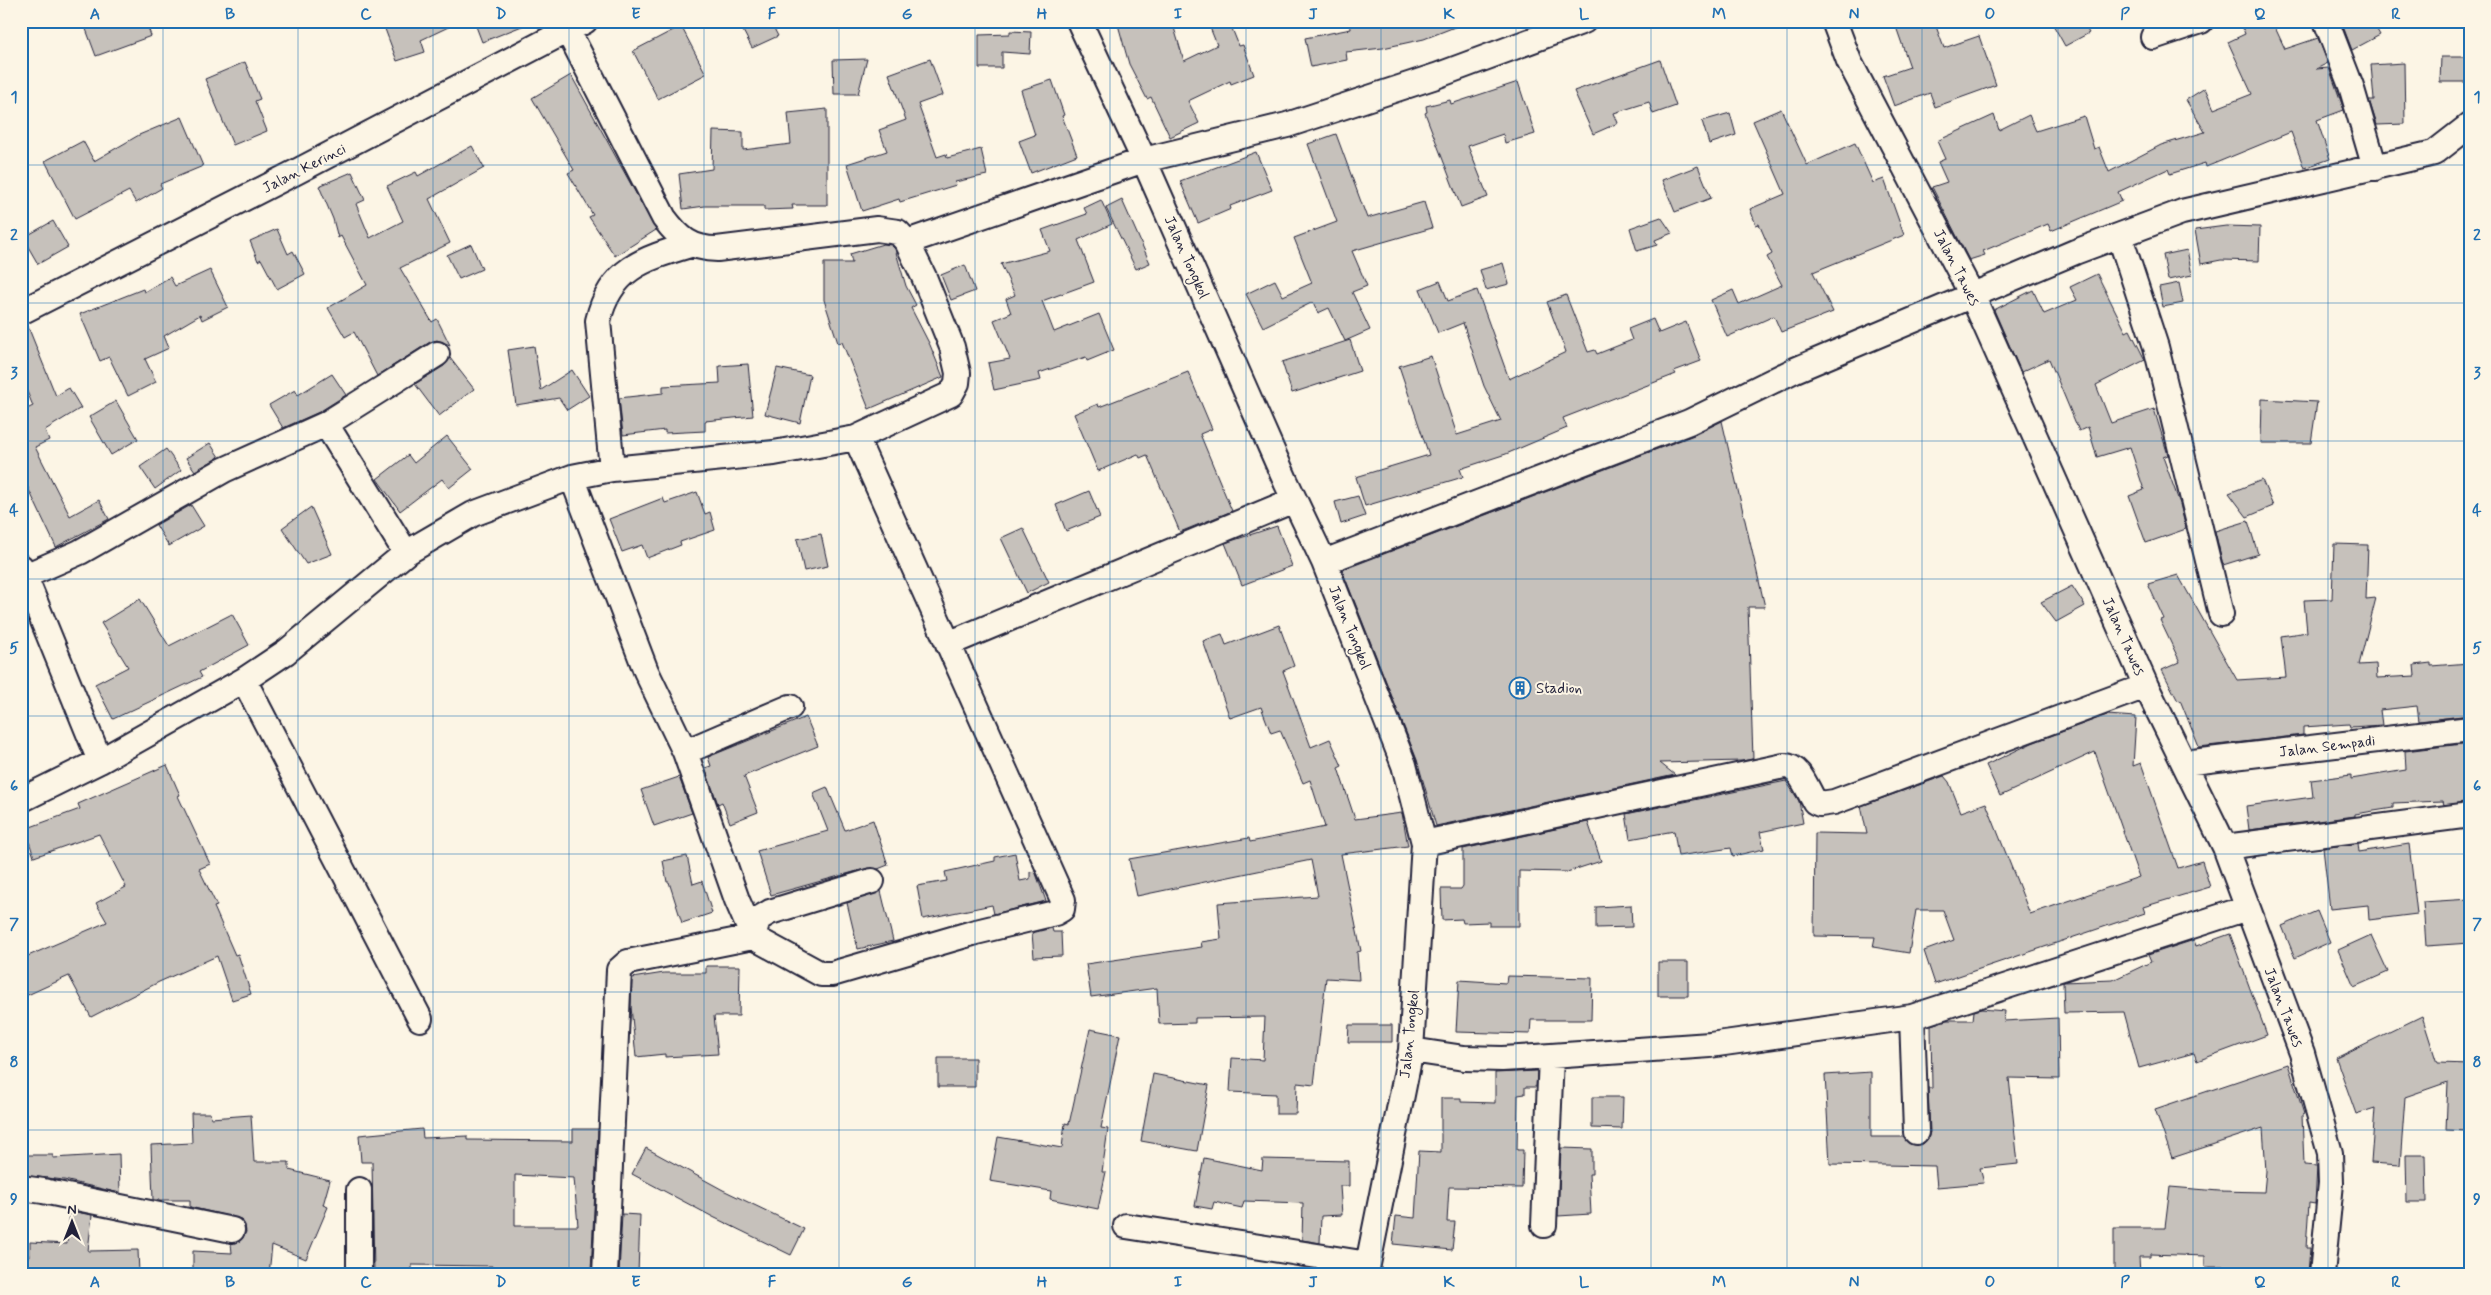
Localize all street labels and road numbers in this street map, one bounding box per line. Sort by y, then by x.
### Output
street label: Jalan Kerinci [259,139,350,199]
street label: Jalan Tongkol [1158,213,1213,303]
street label: Jalan Tawes [1928,226,1984,309]
street label: Jalan Tongkol [1322,582,1375,673]
street label: Jalan Tawes [2097,594,2149,679]
street label: Jalan Sempadi [2278,731,2376,763]
street label: Jalan Tawes [2259,965,2307,1050]
street label: Jalan Tongkol [1395,988,1426,1079]

